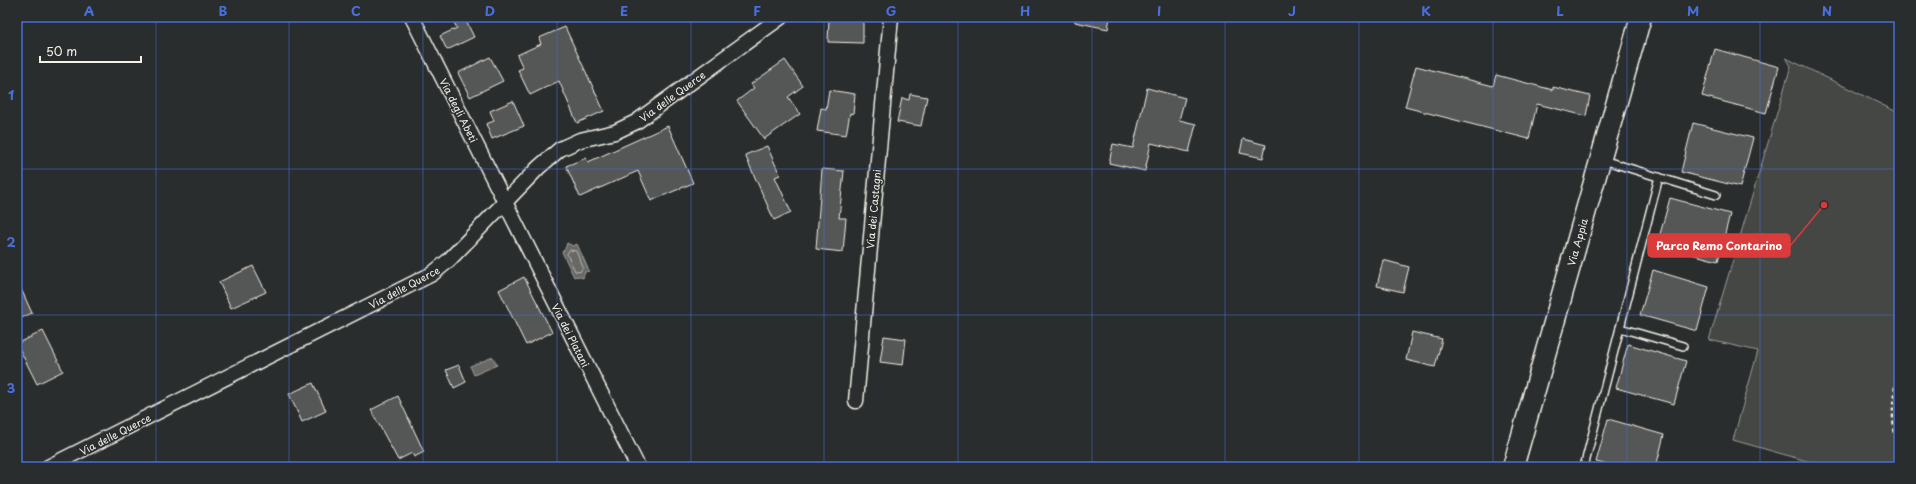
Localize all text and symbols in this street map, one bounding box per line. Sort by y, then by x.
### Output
text: A [84,1,94,20]
text: B [219,1,228,20]
text: C [351,1,361,20]
text: D [485,1,495,20]
text: E [620,1,628,20]
text: F [753,1,761,20]
text: G [886,1,896,20]
text: H [1020,1,1030,20]
text: I [1157,1,1161,20]
text: J [1288,1,1296,20]
text: K [1421,1,1431,20]
text: L [1556,1,1564,20]
text: M [1687,1,1699,20]
text: N [1822,1,1832,20]
scale bar [40,38,141,64]
text: 50 m [46,42,77,60]
street label: Via delle Querce [636,67,709,125]
street label: Via degli Abeti [436,75,482,145]
text: 1 [8,85,14,104]
street label: Via dei Castagni [862,169,884,249]
street label: Via Appia [1563,216,1591,268]
text: 2 [6,232,16,251]
callout: Parco Remo Contarino [1648,234,1790,257]
text: Parco Remo Contarino [1656,237,1783,254]
street label: Via delle Querce [366,262,443,312]
street label: Via dei Platani [548,300,594,370]
text: 3 [7,378,16,397]
street label: Via delle Querce [77,409,154,458]

